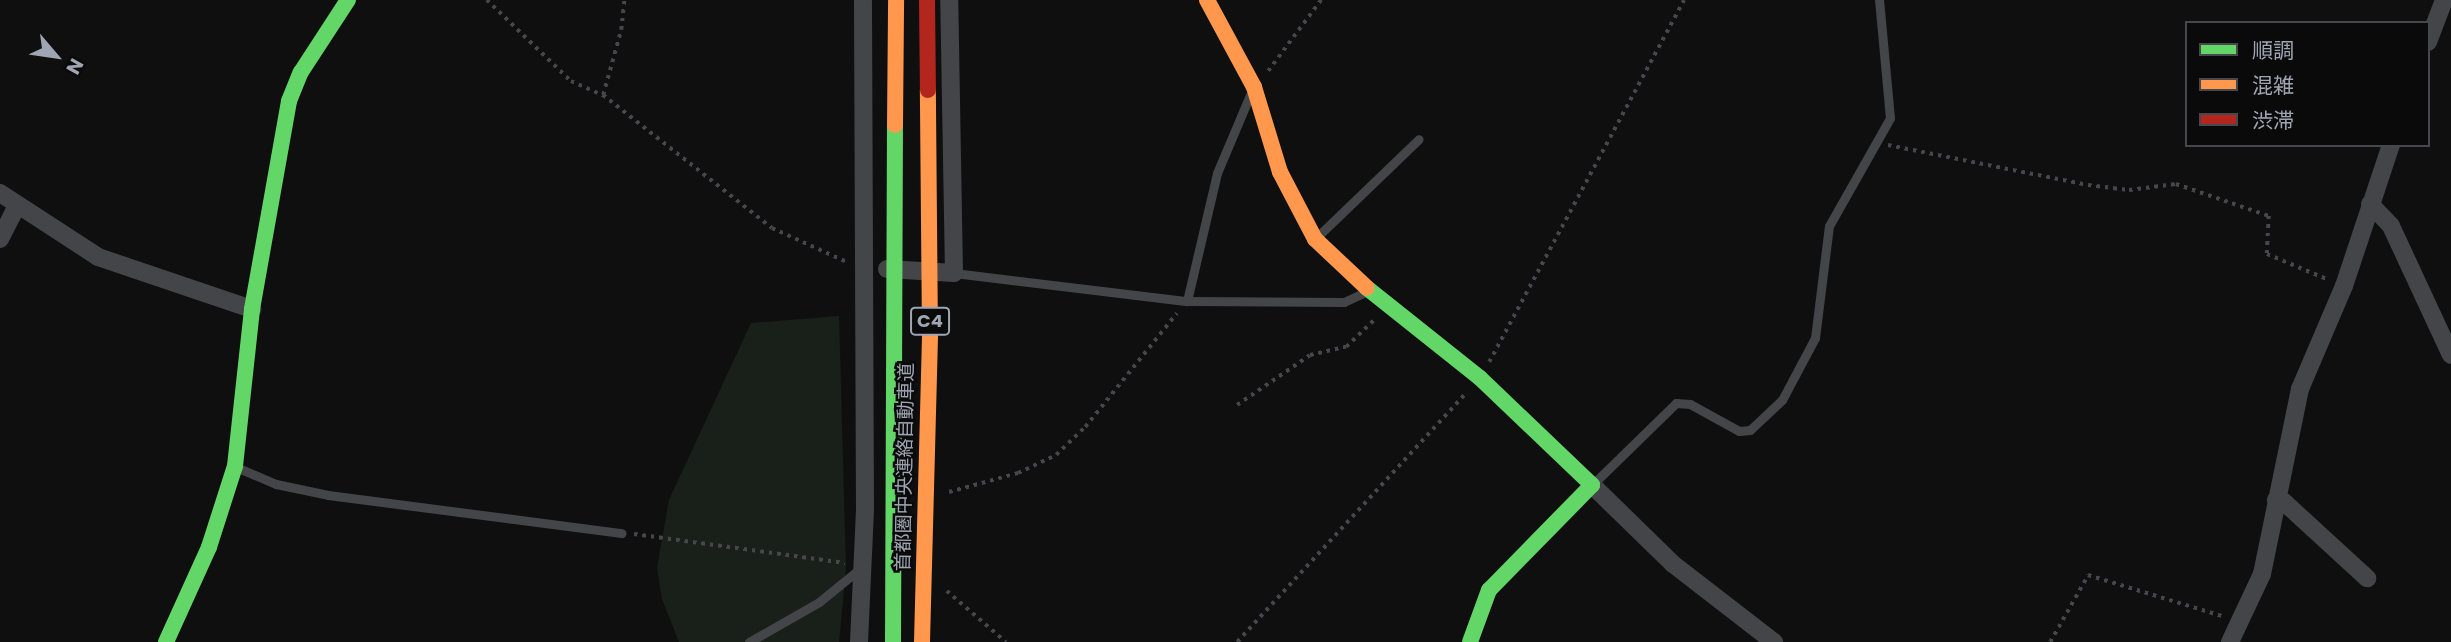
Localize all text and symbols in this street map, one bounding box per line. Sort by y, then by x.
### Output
north arrow [21,21,91,91]
legend [2185,21,2430,147]
text: 順調 [2252,36,2294,65]
text: N [60,54,90,79]
text: 混雑 [2252,71,2294,100]
text: 渋滞 [2252,106,2294,135]
road number: C4 [909,306,951,335]
street label: 首都圏中央連絡自動車道 [892,362,918,572]

